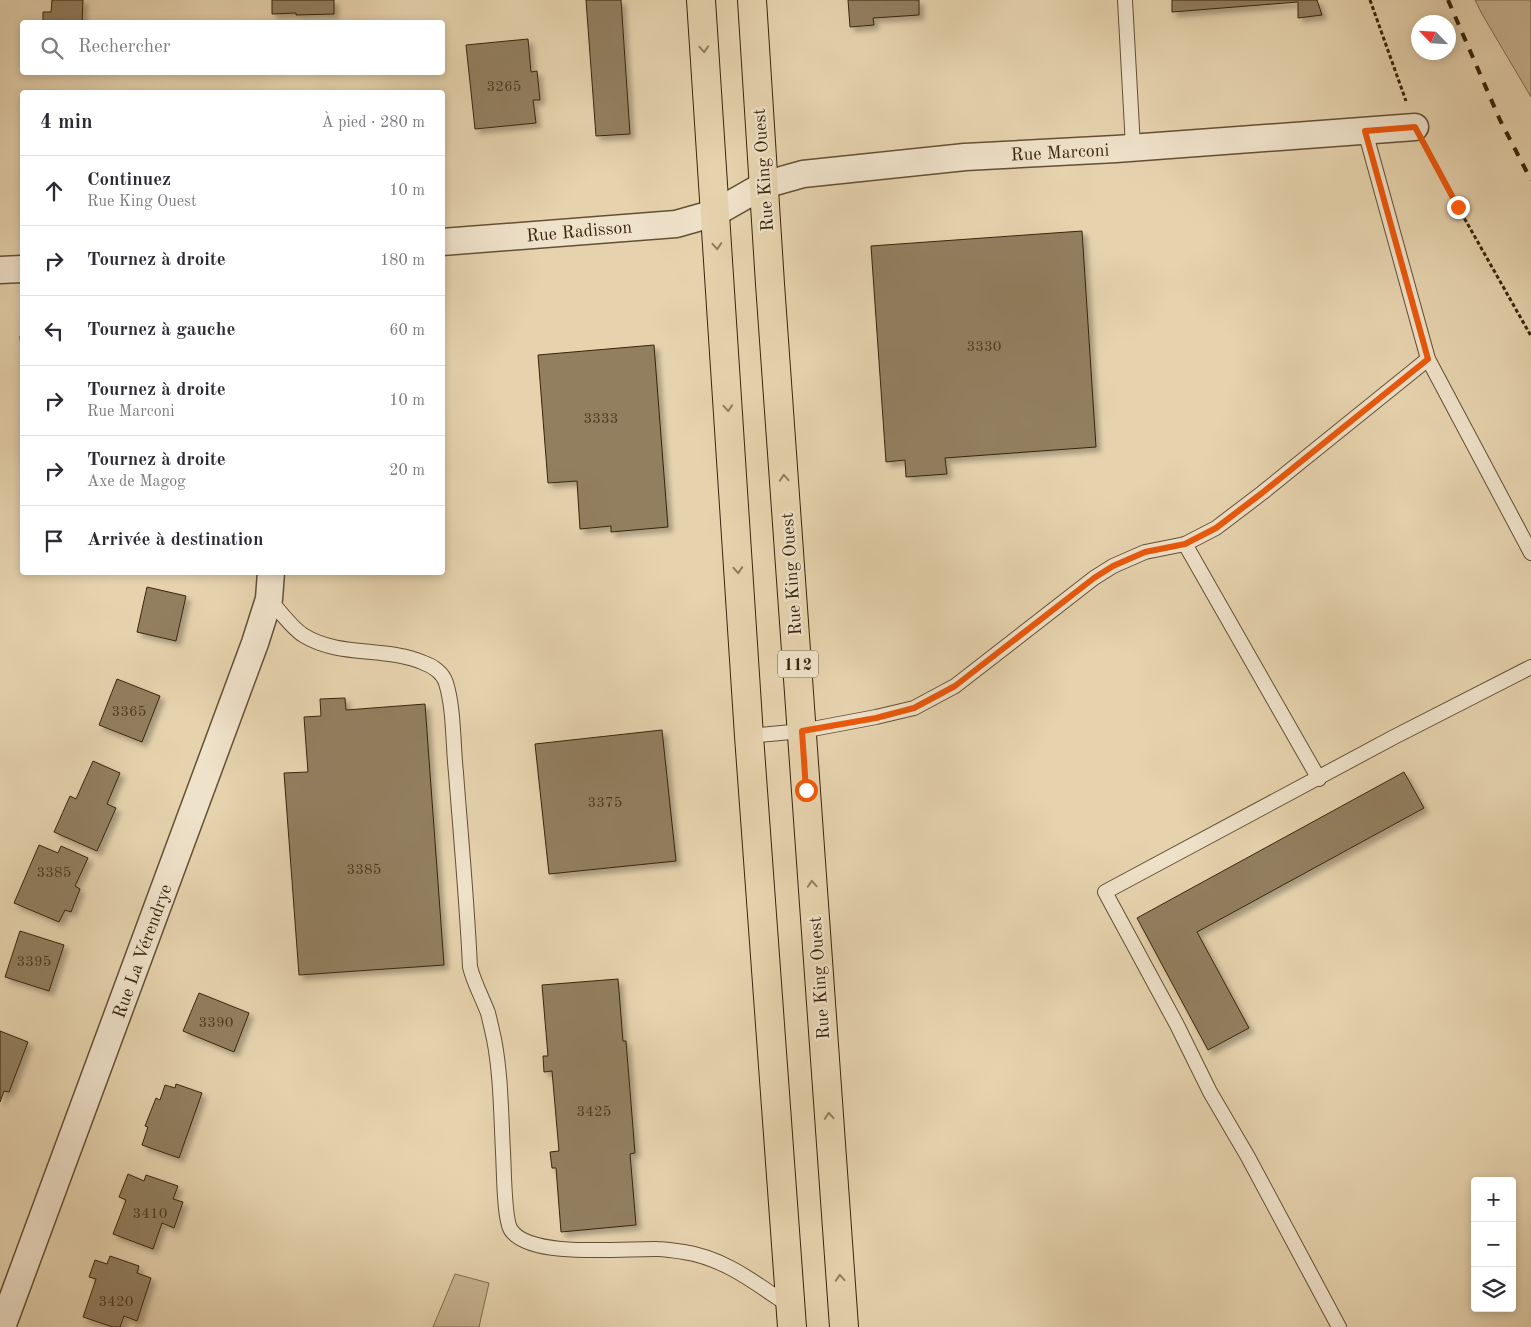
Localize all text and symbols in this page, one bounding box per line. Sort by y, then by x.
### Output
north arrow [1411,15,1456,60]
search box [20,20,445,75]
icon: search [38,34,66,62]
text: Rechercher [78,38,171,57]
one-way arrow [698,45,709,53]
house number: 3265 [487,80,521,95]
street label: Rue King Ouest [751,108,777,232]
text: 4 min [40,112,93,133]
text: À pied · 280 m [322,115,425,131]
street label: Rue Marconi [1010,141,1110,165]
text: Continuez [87,171,171,190]
icon: ahead [40,177,68,205]
text: 10 m [389,183,425,199]
text: Rue King Ouest [87,194,197,210]
route end [1447,196,1470,219]
street label: Rue Radisson [525,218,633,246]
one-way arrow [711,242,722,250]
icon: right [40,247,68,275]
text: Tournez à droite [87,251,226,270]
text: 180 m [380,253,425,269]
icon: left [40,317,68,345]
text: Tournez à gauche [87,321,235,340]
text: 60 m [389,323,425,339]
house number: 3330 [967,340,1001,355]
text: Tournez à droite [87,381,226,400]
icon: right [40,387,68,415]
text: 10 m [389,393,425,409]
text: Rue Marconi [87,404,175,420]
one-way arrow [722,404,733,412]
house number: 3333 [584,412,618,427]
text: Tournez à droite [87,451,226,470]
icon: right [40,457,68,485]
text: 20 m [389,463,425,479]
text: Axe de Magog [87,474,186,490]
one-way arrow [779,474,790,482]
street label: Rue King Ouest [779,512,805,636]
icon: arrive [40,527,68,555]
text: Arrivée à destination [87,531,263,550]
one-way arrow [733,566,744,574]
road number: 112 [778,651,818,678]
house number: 3365 [112,705,146,720]
route start [795,779,818,802]
house number: 3375 [588,796,622,811]
house number: 3385 [347,863,381,878]
house number: 3385 [37,866,71,881]
one-way arrow [807,880,818,888]
street label: Rue La Vérendrye [110,882,176,1021]
street label: Rue King Ouest [807,916,833,1040]
house number: 3395 [17,955,51,970]
house number: 3390 [199,1016,233,1031]
house number: 3425 [577,1105,611,1120]
one-way arrow [823,1112,834,1120]
map controls [1471,1177,1516,1312]
button: + [1471,1177,1516,1222]
house number: 3410 [133,1207,167,1222]
button: − [1471,1222,1516,1267]
button: layers [1471,1267,1516,1312]
one-way arrow [835,1274,846,1282]
house number: 3420 [99,1295,133,1310]

